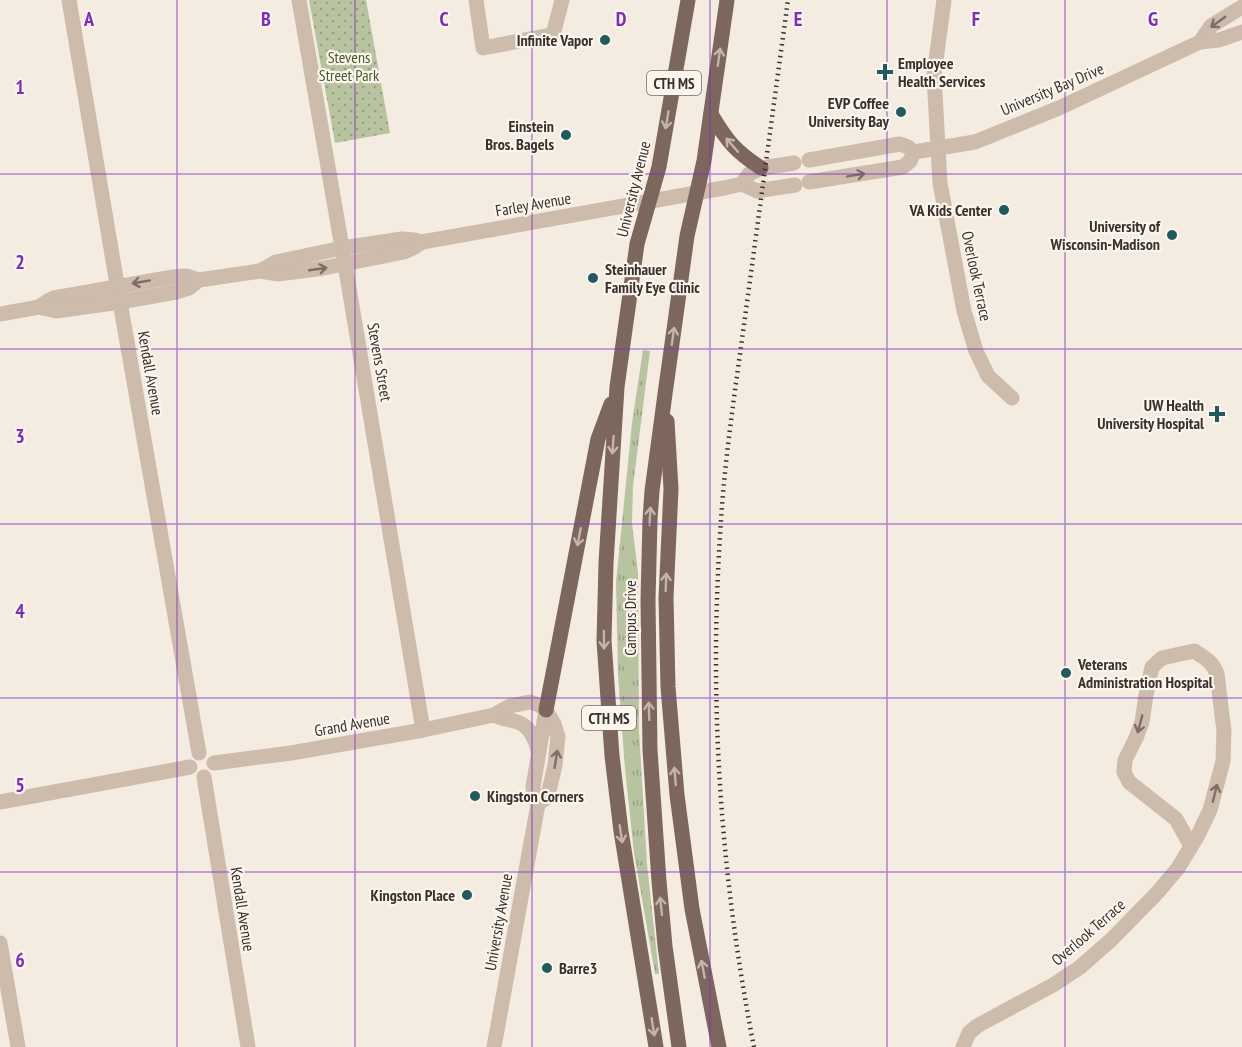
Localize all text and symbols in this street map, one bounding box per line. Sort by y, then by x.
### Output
text: A [83,6,95,32]
text: B [261,6,271,32]
text: C [439,6,449,32]
text: D [616,6,627,32]
text: E [794,6,802,32]
text: F [972,6,980,32]
text: G [1148,6,1158,32]
one-way arrow [1211,16,1227,28]
place label: Infinite Vapor [517,30,593,50]
marker: Infinite Vapor [598,33,612,47]
park label: Stevens Street Park [319,47,380,85]
one-way arrow [713,48,724,67]
place label: Employee Health Services [898,53,986,91]
street label: University Bay Drive [997,58,1107,120]
marker: Employee Health Services [876,63,894,81]
road number: CTH MS [647,71,701,95]
text: 1 [15,74,25,100]
place label: EVP Coffee University Bay [809,93,890,131]
marker: EVP Coffee University Bay [894,105,908,119]
one-way arrow [662,109,673,129]
place label: Einstein Bros. Bagels [485,116,554,154]
marker: Einstein Bros. Bagels [559,128,573,142]
one-way arrow [725,138,739,153]
street label: University Avenue [611,139,655,239]
one-way arrow [846,169,865,180]
street label: Farley Avenue [494,188,572,220]
place label: VA Kids Center [908,200,992,220]
marker: VA Kids Center [997,203,1011,217]
place label: University of Wisconsin-Madison [1050,216,1161,254]
marker: University of Wisconsin-Madison [1165,228,1179,242]
street label: Overlook Terrace [958,229,996,323]
text: 2 [15,249,25,275]
place label: Steinhauer Family Eye Clinic [605,259,700,297]
one-way arrow [307,263,327,274]
marker: Steinhauer Family Eye Clinic [586,271,600,285]
one-way arrow [132,277,152,288]
street label: Stevens Street [363,321,397,403]
one-way arrow [667,327,678,346]
street label: Kendall Avenue [134,329,168,417]
place label: UW Health University Hospital [1097,395,1204,433]
marker: UW Health University Hospital [1208,405,1226,423]
text: 3 [15,423,25,449]
one-way arrow [607,435,618,455]
one-way arrow [645,507,656,527]
one-way arrow [573,527,584,547]
one-way arrow [661,572,672,592]
street label: Campus Drive [620,580,640,656]
text: 4 [15,598,25,624]
one-way arrow [599,629,610,649]
place label: Veterans Administration Hospital [1077,654,1213,692]
marker: Veterans Administration Hospital [1059,666,1073,680]
one-way arrow [643,702,655,722]
road number: CTH MS [582,706,636,730]
street label: Grand Avenue [313,708,391,740]
one-way arrow [1134,714,1146,733]
one-way arrow [551,749,562,769]
one-way arrow [669,767,680,787]
text: 5 [15,772,25,798]
one-way arrow [1209,783,1221,802]
place label: Kingston Corners [487,786,584,806]
marker: Kingston Corners [468,789,482,803]
one-way arrow [616,824,627,844]
street label: Kendall Avenue [226,865,260,953]
street label: University Avenue [480,872,516,972]
place label: Kingston Place [371,885,455,905]
marker: Kingston Place [460,888,474,902]
street label: Overlook Terrace [1047,894,1129,970]
one-way arrow [655,896,666,916]
text: 6 [15,947,25,973]
place label: Barre3 [559,958,597,978]
one-way arrow [697,960,708,979]
marker: Barre3 [540,961,554,975]
one-way arrow [647,1016,658,1036]

